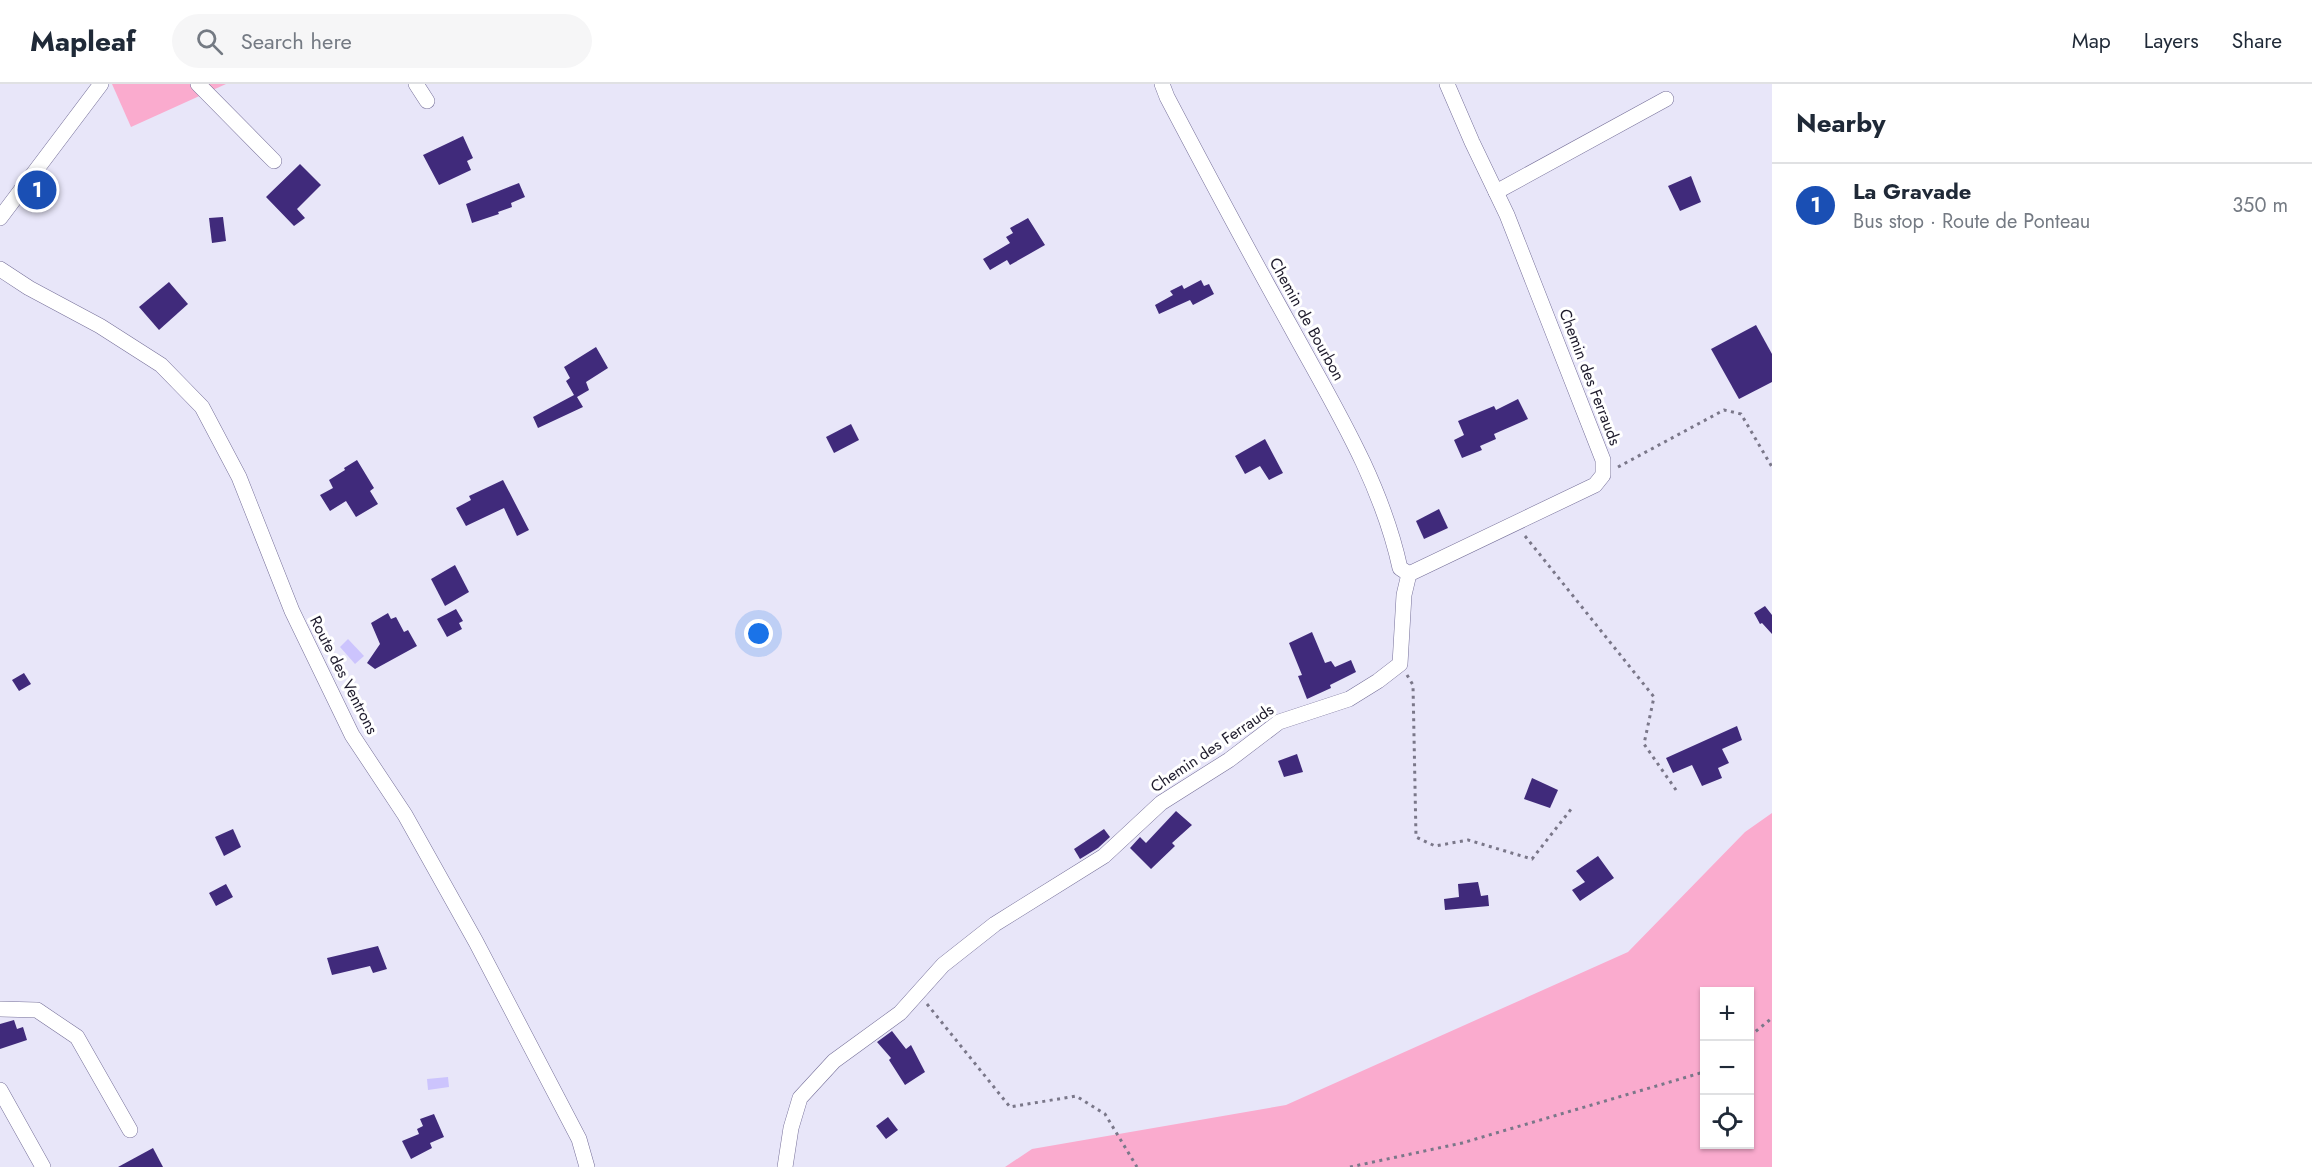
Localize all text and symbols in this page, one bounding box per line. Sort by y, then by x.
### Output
search box [172,14,592,68]
text: Mapleaf [30,21,136,62]
icon: search [193,25,226,58]
text: Search here [241,25,352,57]
text: Map [2072,26,2111,56]
text: Layers [2144,26,2199,56]
text: Share [2232,26,2282,56]
text: Nearby [1796,104,1885,142]
pin: 1 [18,168,57,212]
text: La Gravade [1853,175,1971,207]
text: 1 [1810,191,1821,220]
text: 350 m [2232,191,2288,220]
text: Bus stop · Route de Ponteau [1853,207,2090,236]
street label: Chemin de Bourbon [1264,253,1350,385]
street label: Chemin des Ferrauds [1553,305,1627,449]
street label: Route des Ventrons [304,612,384,738]
your location [744,619,773,648]
street label: Chemin des Ferrauds [1146,698,1278,798]
map controls [1700,987,1754,1149]
button: + [1700,987,1754,1041]
button: − [1700,1041,1754,1095]
button: locate [1700,1095,1754,1149]

